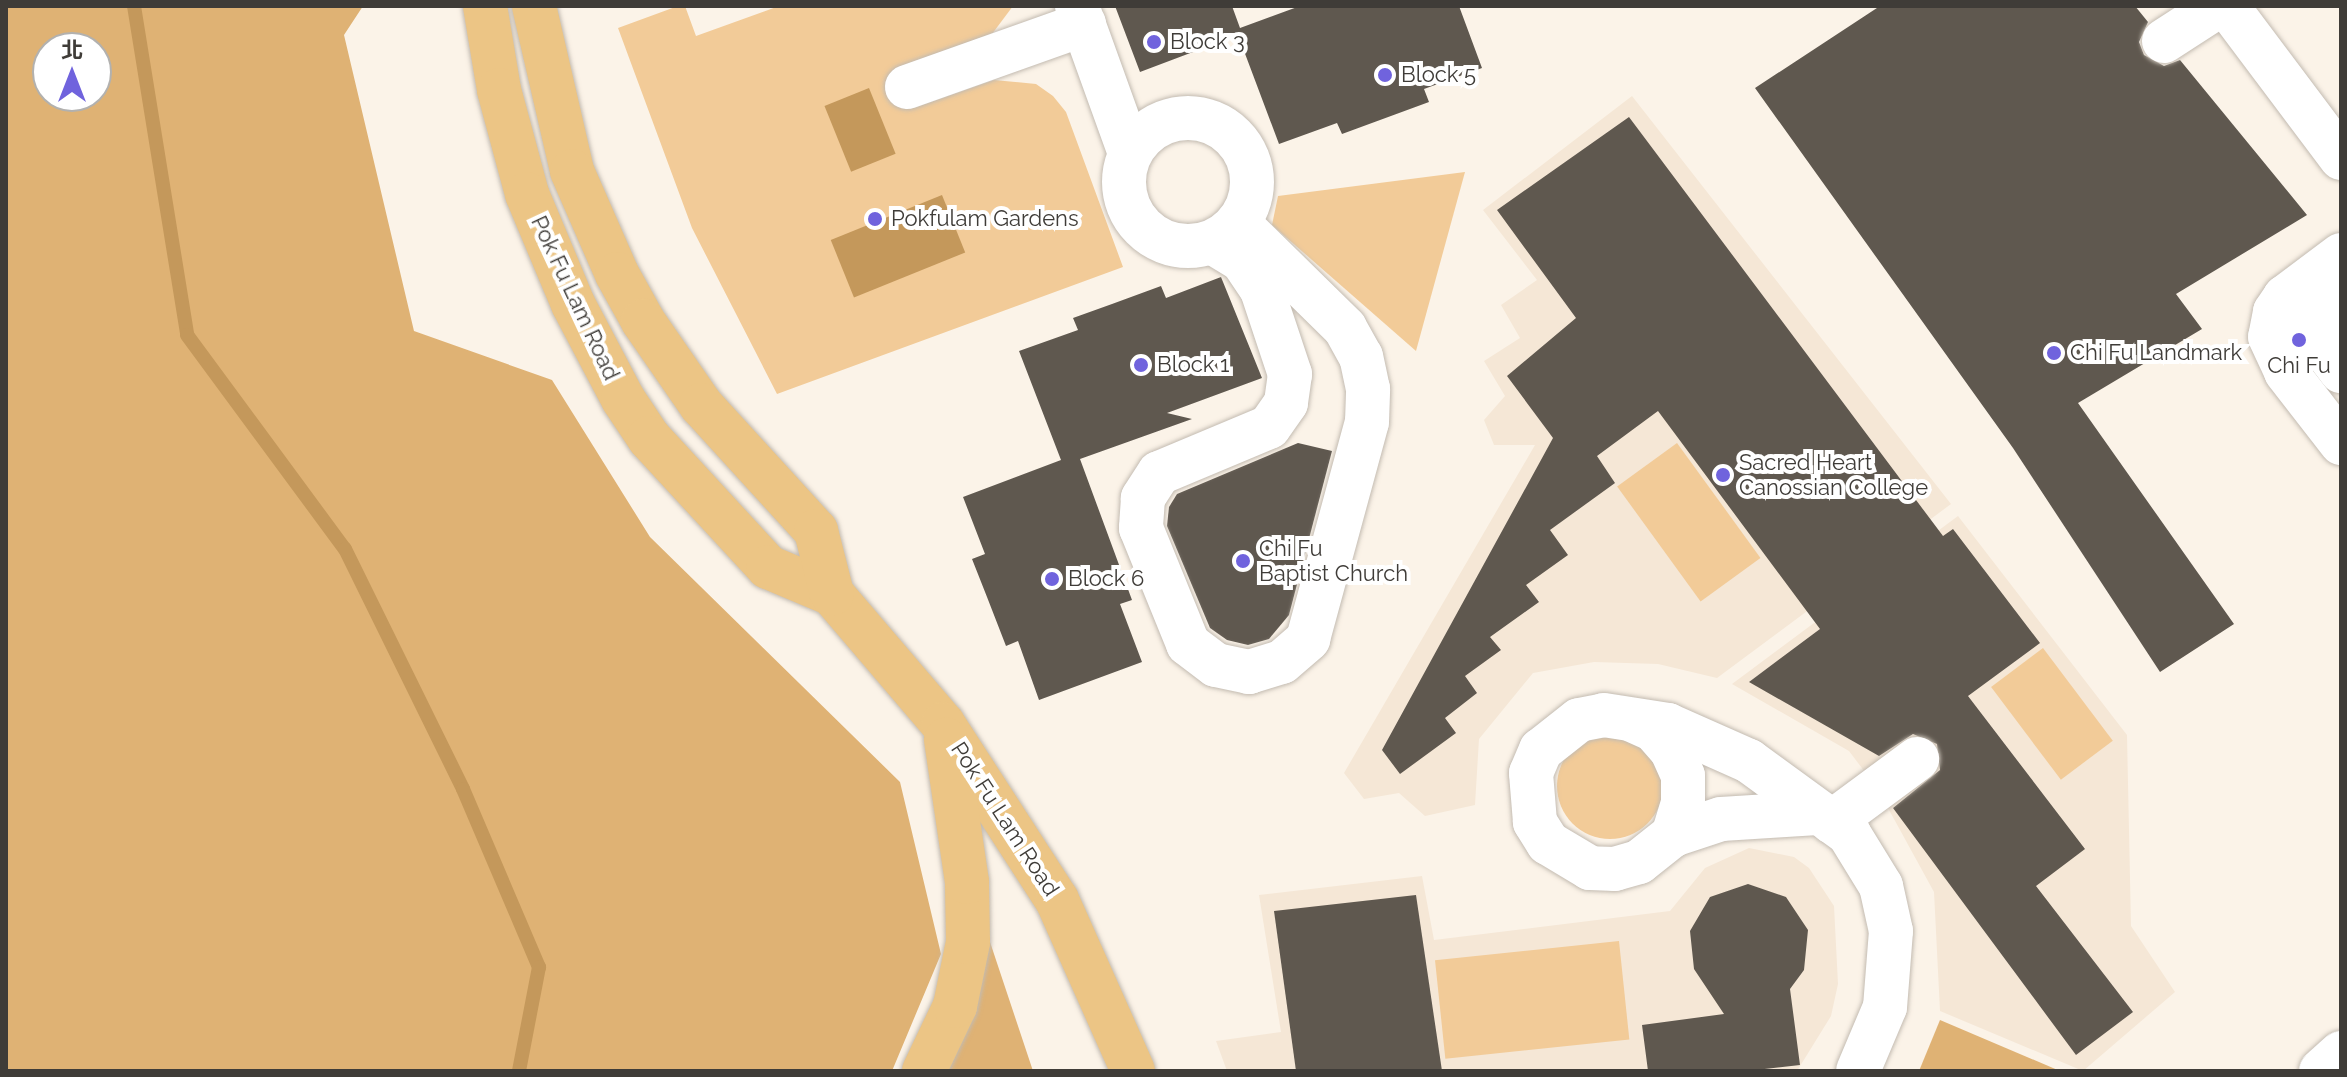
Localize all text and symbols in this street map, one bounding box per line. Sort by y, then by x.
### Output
place label: Block 3 [1170,29,1245,55]
north arrow [32,32,112,112]
marker: Block 3 [1145,33,1163,51]
text: 北 [61,37,83,63]
place label: Block 5 [1401,62,1476,88]
marker: Block 5 [1376,66,1394,84]
place label: Pokfulam Gardens [891,206,1079,232]
marker: Pokfulam Gardens [866,210,884,228]
street label: Pok Fu Lam Road [525,212,625,384]
marker: Chi Fu [2290,331,2308,349]
place label: Chi Fu Landmark [2070,340,2242,366]
marker: Chi Fu Landmark [2045,344,2063,362]
place label: Block 1 [1157,352,1229,378]
place label: Chi Fu [2267,353,2331,379]
marker: Block 1 [1132,356,1150,374]
place label: Sacred Heart Canossian College [1739,449,1928,500]
marker: Sacred Heart Canossian College [1714,466,1732,484]
place label: Chi Fu Baptist Church [1259,535,1408,586]
marker: Chi Fu Baptist Church [1234,552,1252,570]
place label: Block 6 [1068,566,1144,592]
marker: Block 6 [1043,570,1061,588]
street label: Pok Fu Lam Road [945,737,1065,901]

